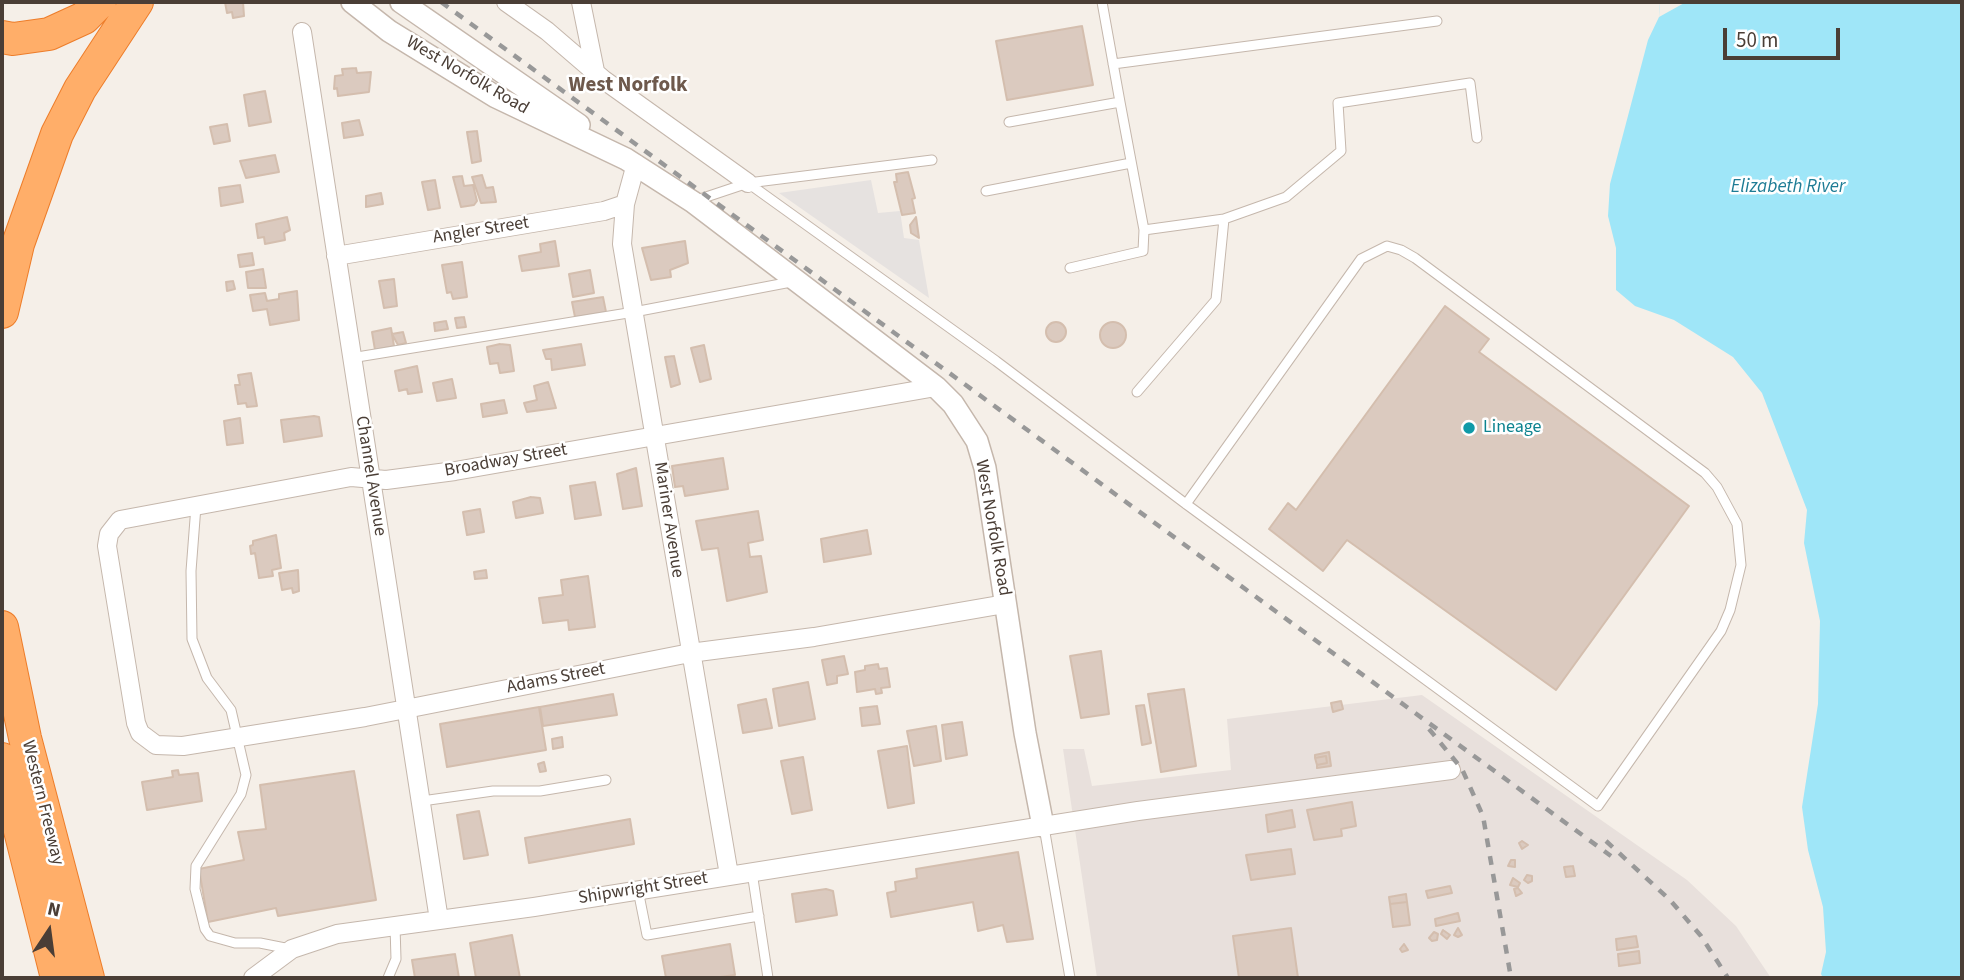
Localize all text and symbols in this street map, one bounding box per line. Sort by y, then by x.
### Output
scale bar [1726,14,1843,58]
text: 50 m [1736,25,1778,55]
street label: West Norfolk Road [402,32,532,120]
district label: West Norfolk [568,73,688,99]
water label: Elizabeth River [1731,177,1845,199]
street label: Angler Street [431,213,531,249]
street label: Channel Avenue [350,414,390,538]
place label: Lineage [1483,417,1542,439]
marker: Lineage [1461,420,1477,436]
street label: Broadway Street [443,440,569,482]
street label: West Norfolk Road [969,458,1015,598]
street label: Mariner Avenue [648,461,688,579]
street label: Adams Street [505,659,607,699]
street label: Western Freeway [16,739,68,867]
street label: Shipwright Street [577,868,709,910]
text: N [45,895,63,925]
north arrow [14,896,84,966]

